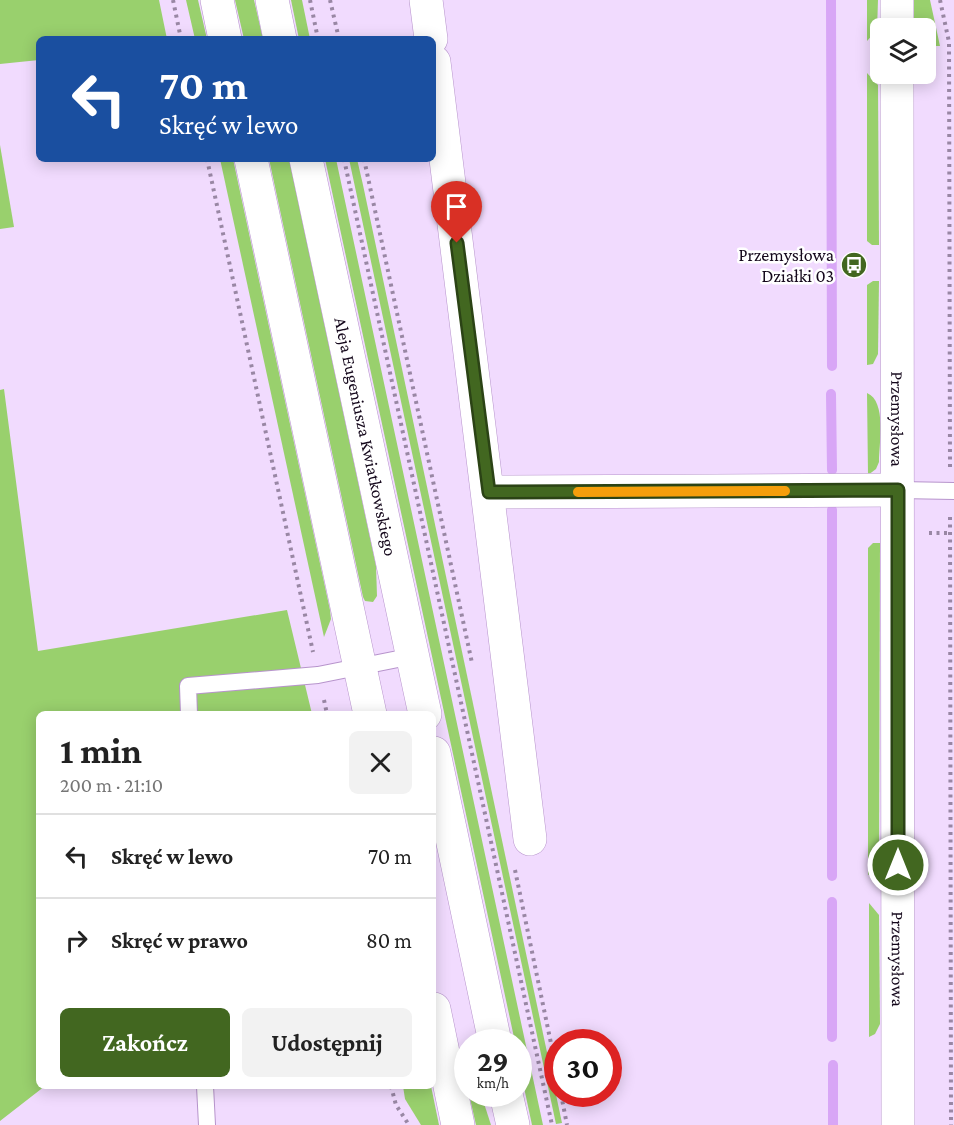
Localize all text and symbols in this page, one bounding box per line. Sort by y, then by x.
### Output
map controls [870,18,936,84]
button: layers [870,18,936,84]
icon: left [60,60,138,138]
text: 70 m [159,61,248,108]
text: Skręć w lewo [159,110,299,140]
pin [431,181,482,243]
icon: arrive [440,190,473,223]
place label: Przemysłowa Działki 03 [738,245,834,286]
bus stop icon: Przemysłowa Działki 03 [839,250,869,280]
street label: Aleja Eugeniusza Kwiatkowskiego [330,316,401,558]
street label: Przemysłowa [887,371,907,467]
text: 1 min [60,731,142,771]
button: close [349,731,412,794]
text: 200 m · 21:10 [60,774,163,796]
position arrow [866,833,930,897]
icon: left [60,840,93,873]
text: Skręć w lewo [111,844,233,869]
text: 70 m [368,844,412,869]
street label: Przemysłowa [888,911,908,1007]
icon: right [60,924,93,957]
text: Skręć w prawo [111,928,248,953]
text: 80 m [366,928,412,953]
button: Zakończ [60,1008,230,1077]
button: Udostępnij [242,1008,412,1077]
speed limit sign: 30 [544,1029,622,1107]
text: 29 [477,1044,509,1077]
text: km/h [477,1075,509,1091]

